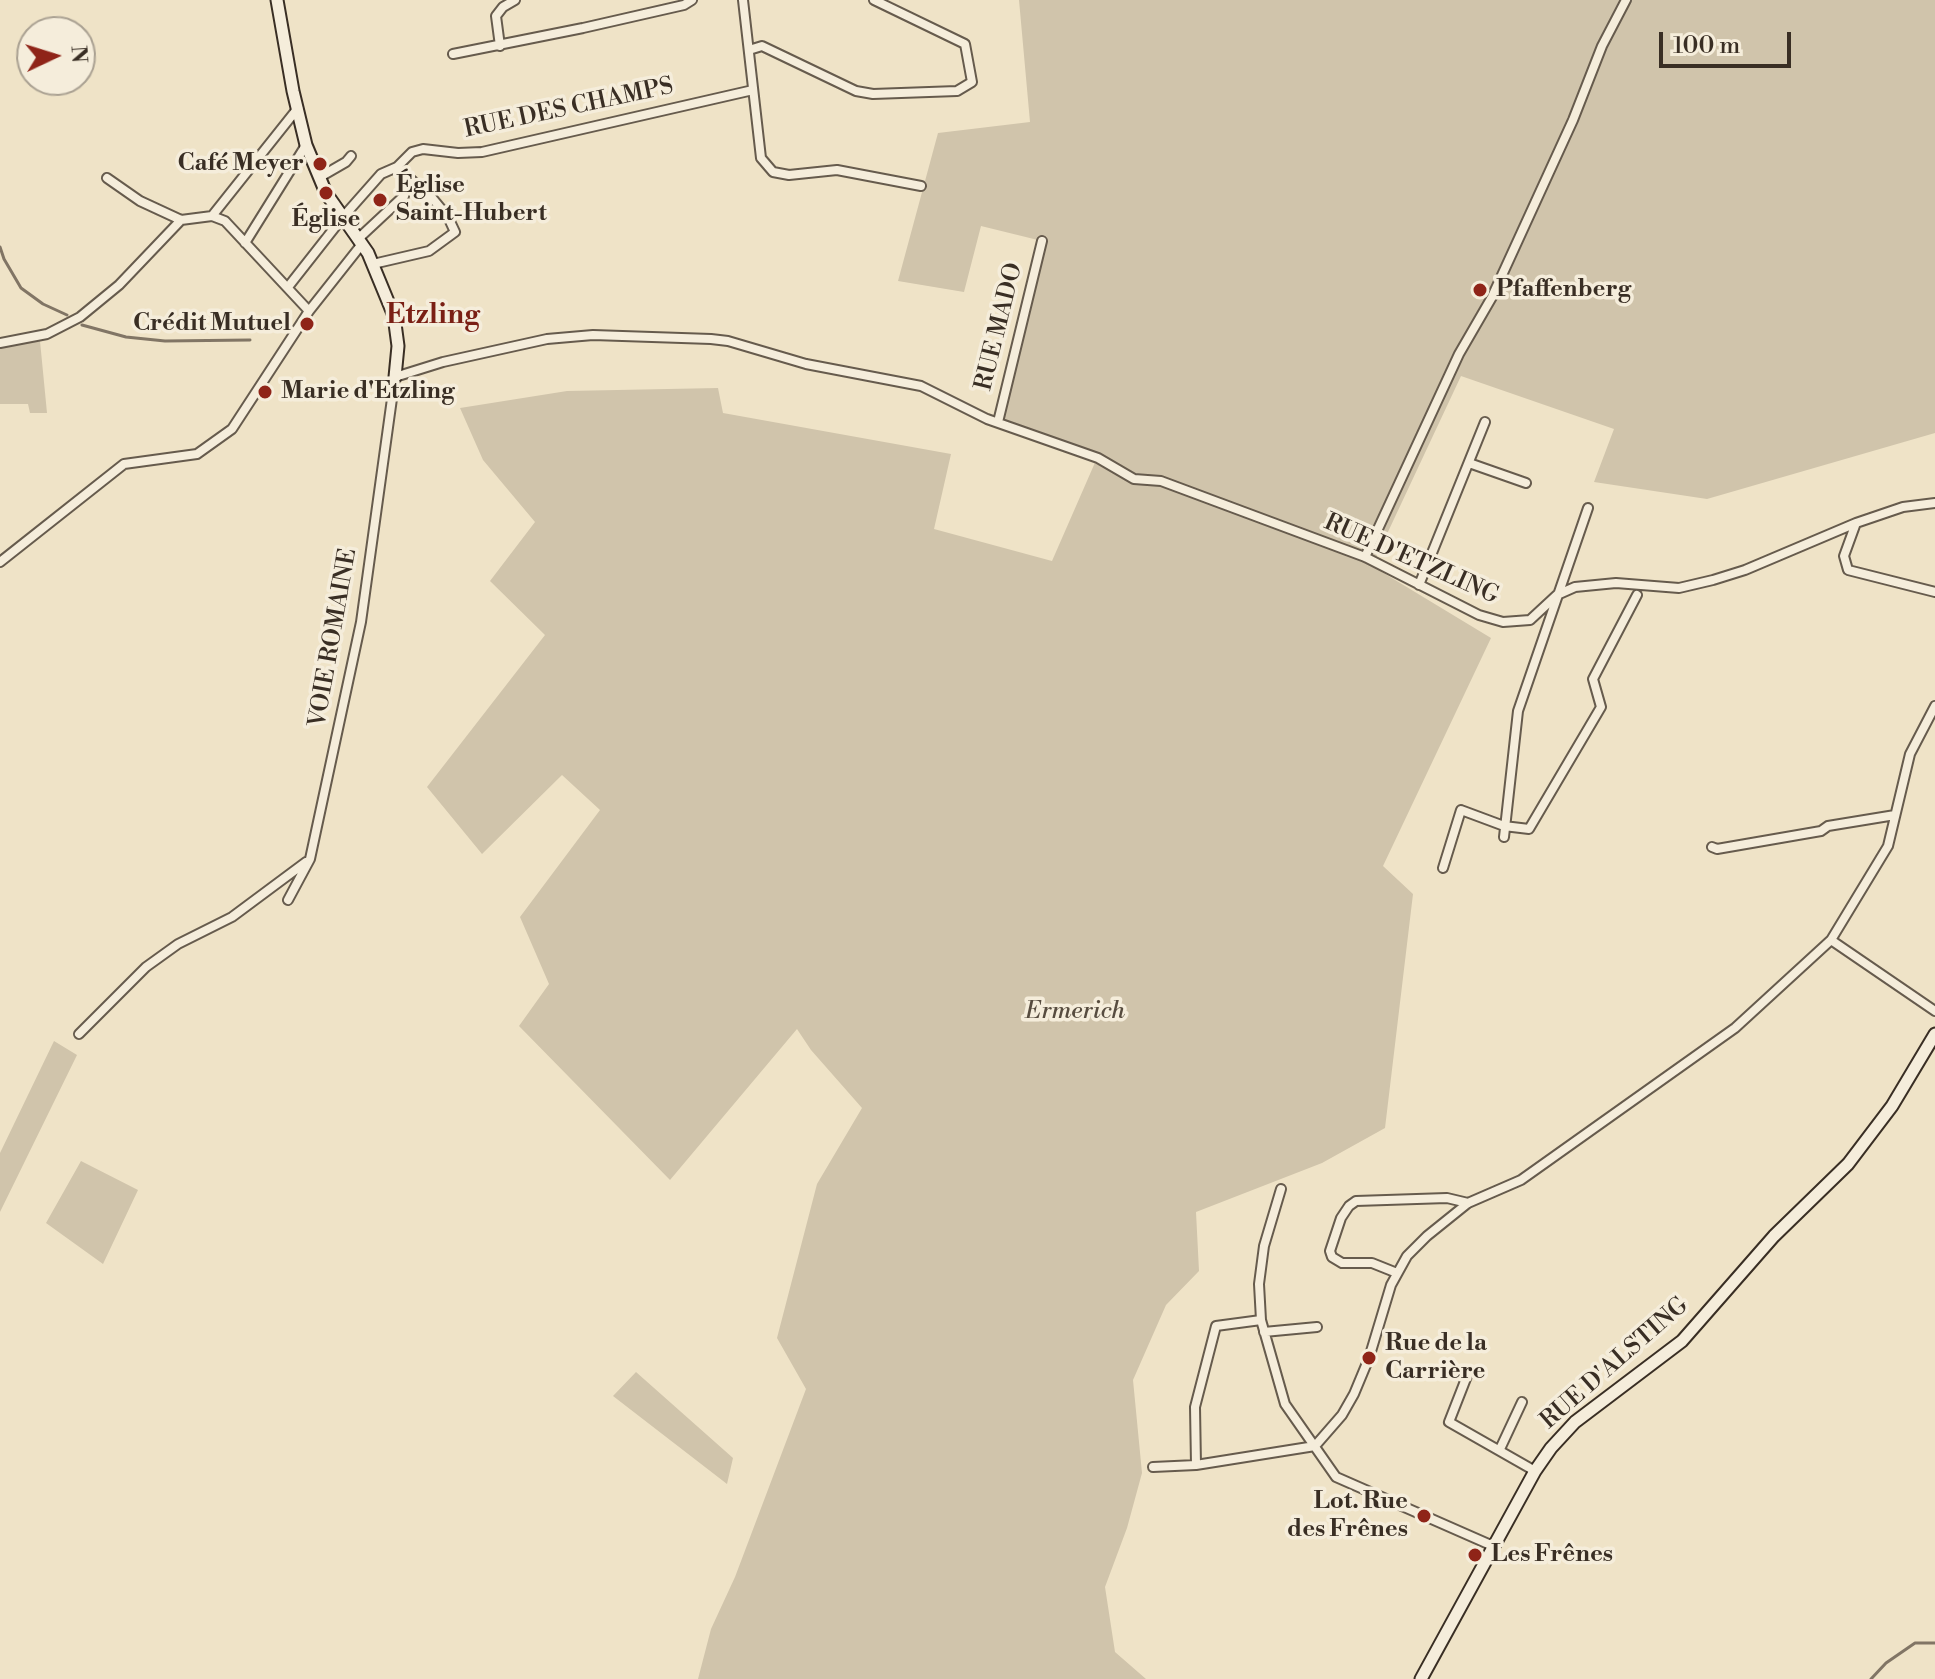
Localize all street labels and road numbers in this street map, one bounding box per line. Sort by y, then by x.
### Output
street label: RUE DES CHAMPS [462,73,676,145]
street label: RUE MADO [970,260,1030,394]
street label: RUE D'ETZLING [1319,509,1503,611]
street label: VOIE ROMAINE [304,546,364,730]
street label: RUE D'ALSTING [1535,1292,1695,1436]

